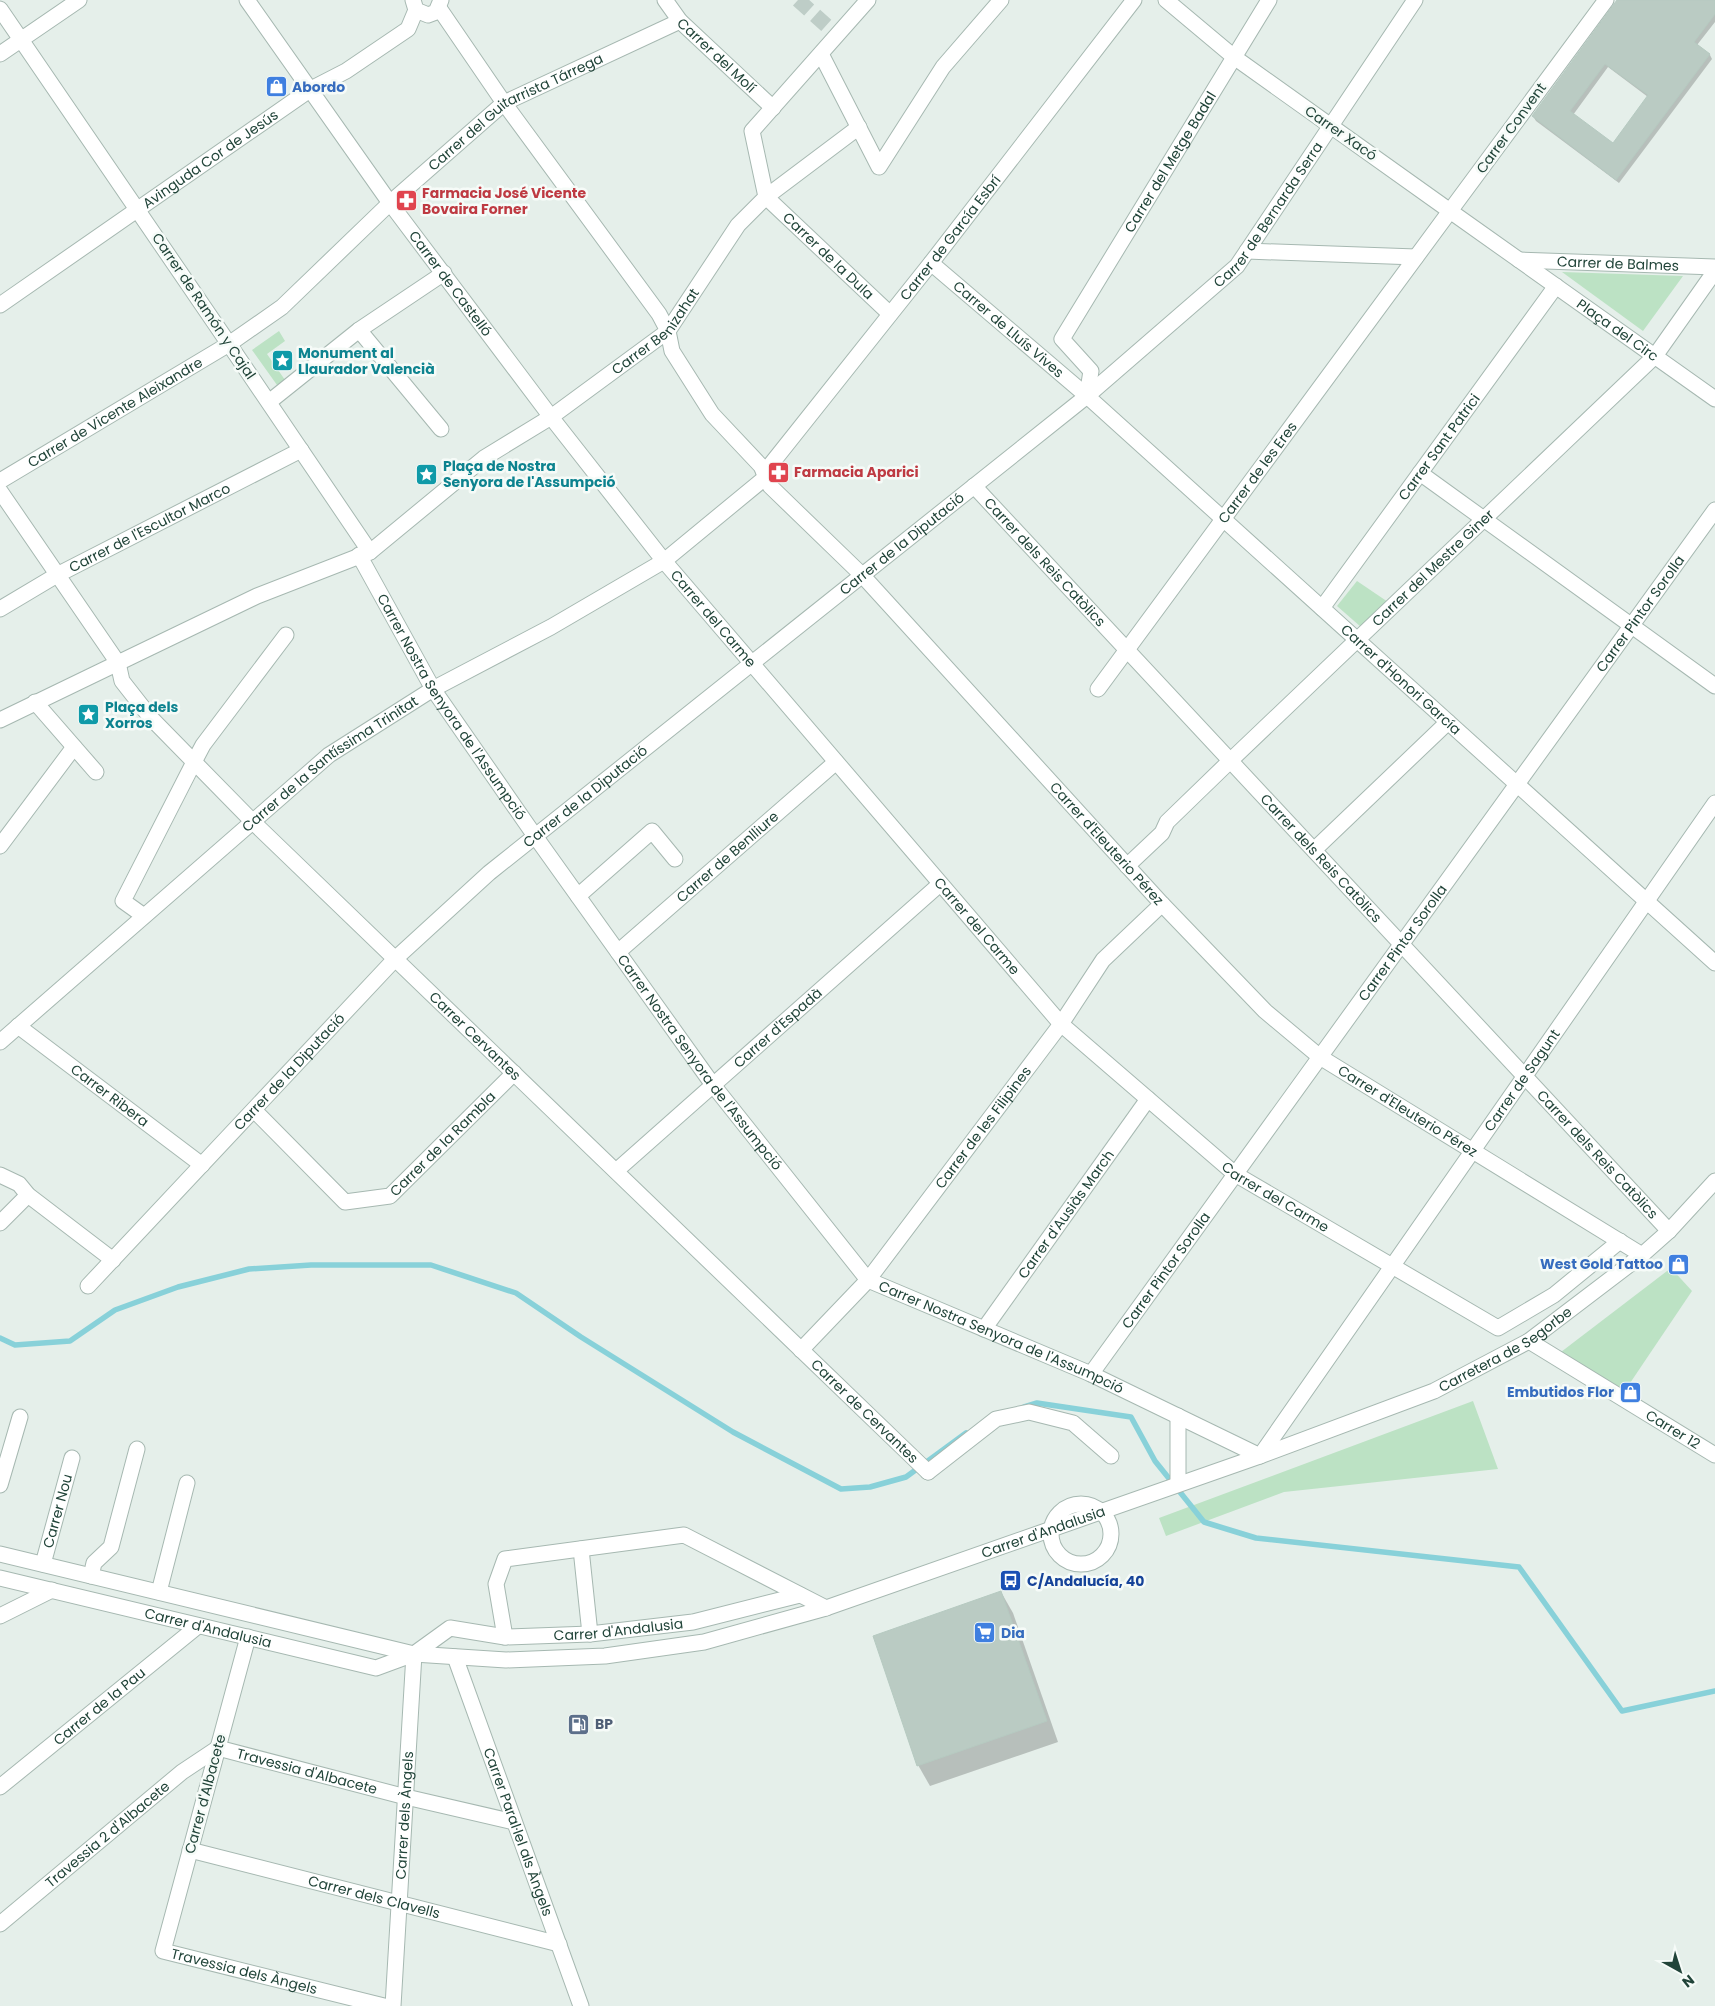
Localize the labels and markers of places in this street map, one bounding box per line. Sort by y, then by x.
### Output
shop icon: Abordo [264,75,288,99]
place label: Abordo [292,77,345,97]
place label: Farmacia José Vicente Bovaira Forner [422,183,587,219]
pharmacy icon: Farmacia José Vicente Bovaira Forner [394,189,418,213]
place label: Monument al Llaurador Valencià [298,343,435,379]
place icon: Monument al Llaurador Valencià [270,349,294,373]
place label: Plaça de Nostra Senyora de l'Assumpció [443,456,616,492]
pharmacy icon: Farmacia Aparici [766,460,790,484]
place icon: Plaça de Nostra Senyora de l'Assumpció [415,462,439,486]
place label: Farmacia Aparici [794,462,919,482]
place label: Plaça dels Xorros [105,697,179,733]
place icon: Plaça dels Xorros [77,703,101,727]
shop icon: West Gold Tattoo [1667,1252,1691,1276]
place label: West Gold Tattoo [1540,1254,1663,1274]
shop icon: Embutidos Flor [1618,1380,1642,1404]
place label: Embutidos Flor [1507,1382,1614,1402]
bus stop icon: C/Andalucía, 40 [999,1569,1023,1593]
place label: C/Andalucía, 40 [1027,1571,1144,1591]
supermarket icon: Dia [973,1621,997,1645]
place label: Dia [1001,1623,1025,1643]
fuel station icon: BP [567,1712,591,1736]
place label: BP [595,1714,613,1734]

